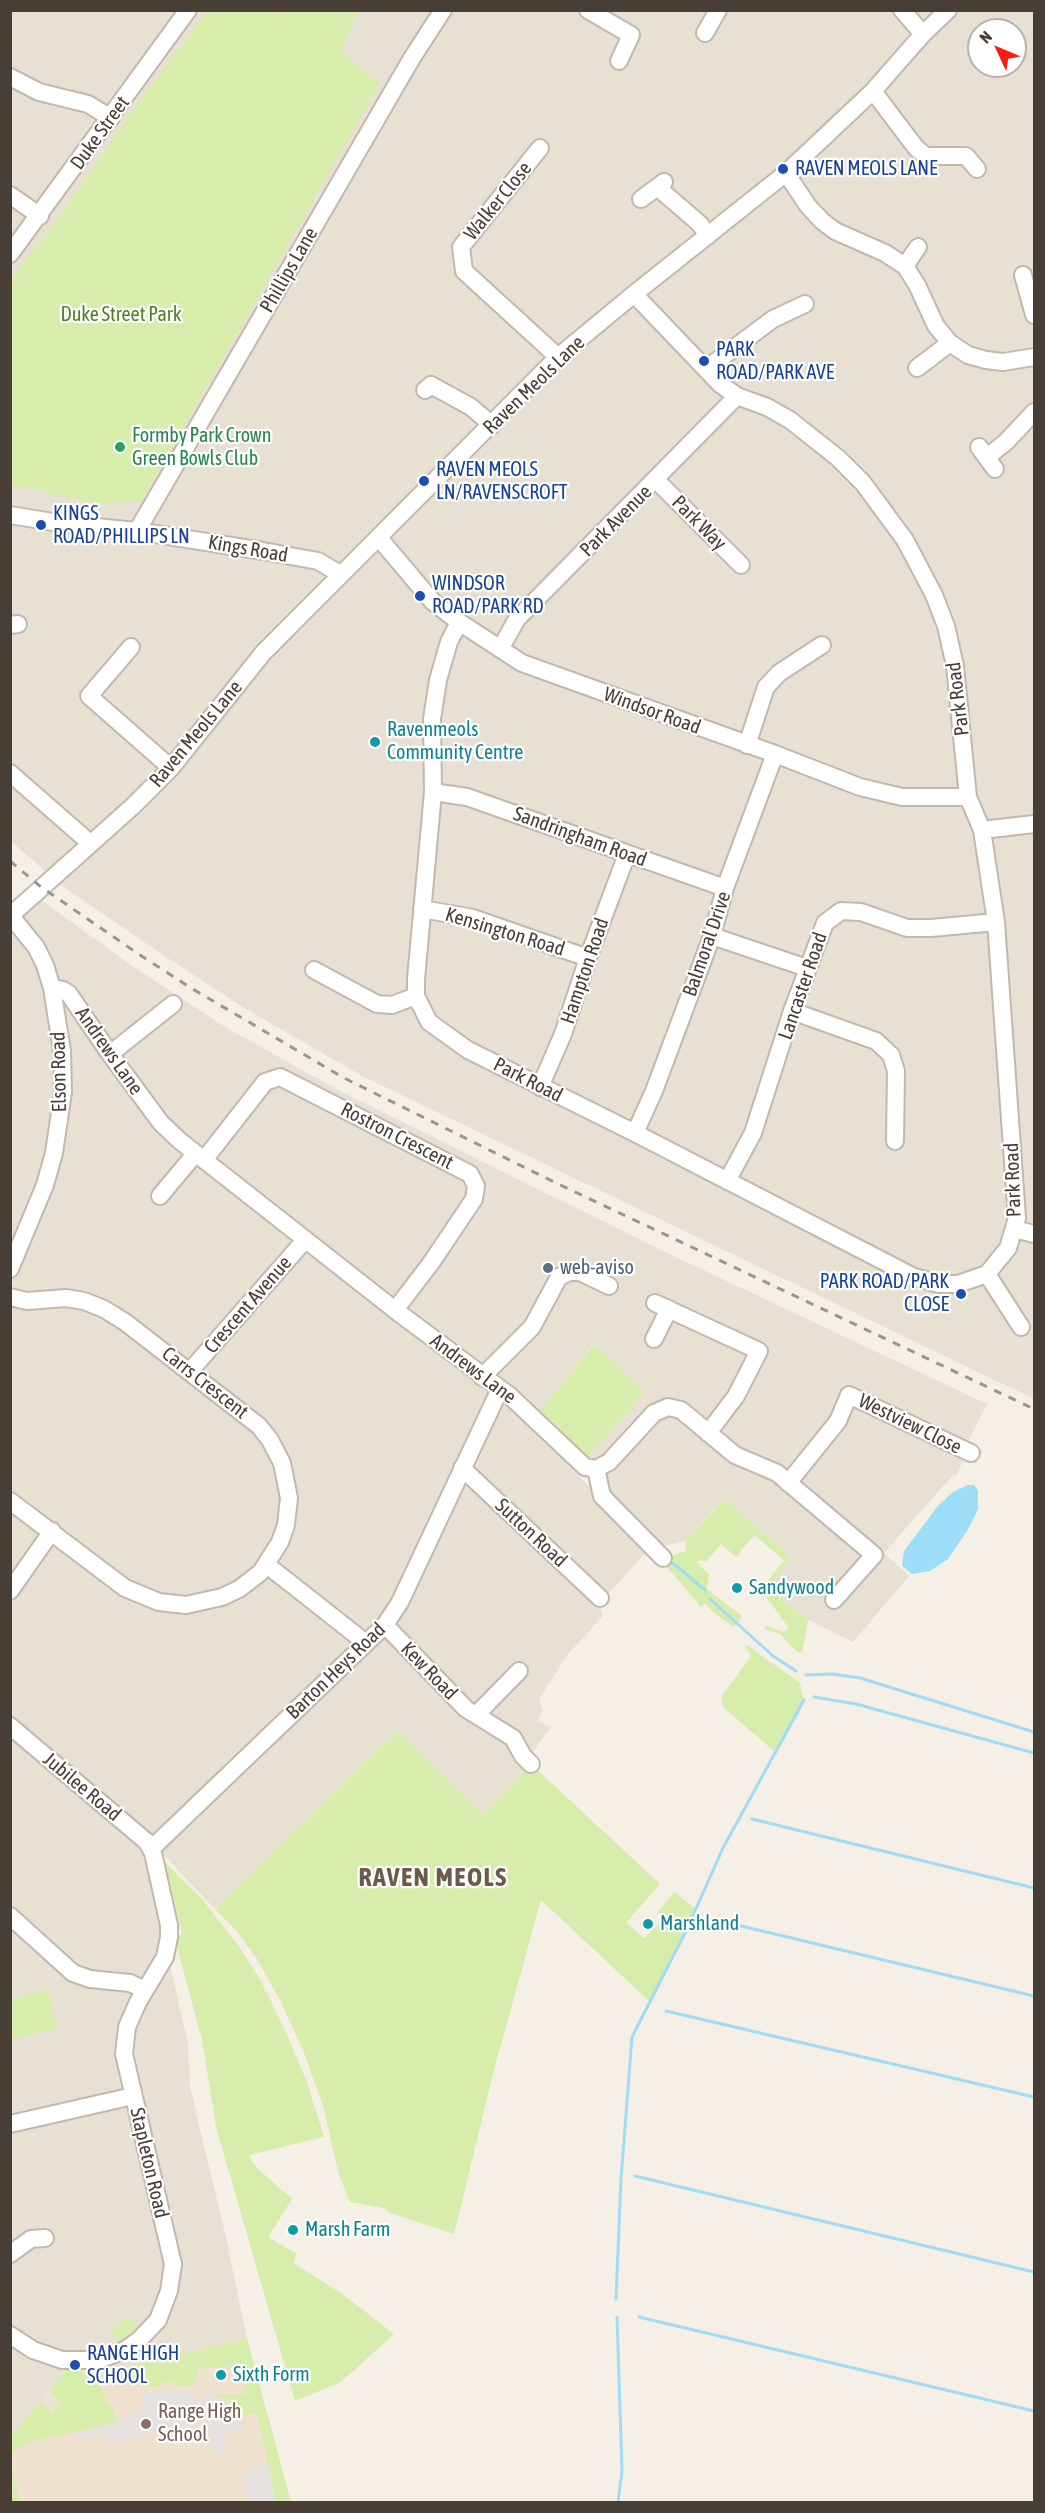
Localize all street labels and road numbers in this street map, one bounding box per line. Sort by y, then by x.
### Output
street label: Duke Street [65,92,135,174]
street label: Walker Close [459,157,537,245]
street label: Phillips Lane [255,223,323,317]
street label: Raven Meols Lane [478,331,590,439]
street label: Park Avenue [575,480,657,562]
street label: Park Way [667,491,731,555]
street label: Kings Road [206,530,290,568]
street label: Park Road [942,661,974,737]
street label: Raven Meols Lane [145,676,247,792]
street label: Windsor Road [600,682,704,740]
street label: Sandringham Road [510,802,650,872]
street label: Balmoral Drive [678,888,736,1000]
street label: Kensington Road [442,902,568,962]
street label: Hampton Road [556,915,614,1027]
street label: Lancaster Road [773,929,833,1043]
street label: Andrews Lane [70,1003,148,1099]
street label: Elson Road [46,1031,72,1113]
street label: Park Road [489,1052,567,1108]
street label: Rostron Crescent [337,1097,457,1175]
street label: Park Road [1000,1142,1026,1218]
street label: Crescent Avenue [199,1251,297,1359]
street label: Andrews Lane [425,1329,521,1409]
street label: Carrs Crescent [157,1342,253,1424]
street label: Westview Close [854,1389,966,1459]
street label: Sutton Road [490,1494,572,1572]
street label: Barton Heys Road [281,1618,391,1724]
street label: Kew Road [396,1637,462,1705]
street label: Jubilee Road [38,1748,126,1826]
street label: Stapleton Road [125,2105,173,2221]

